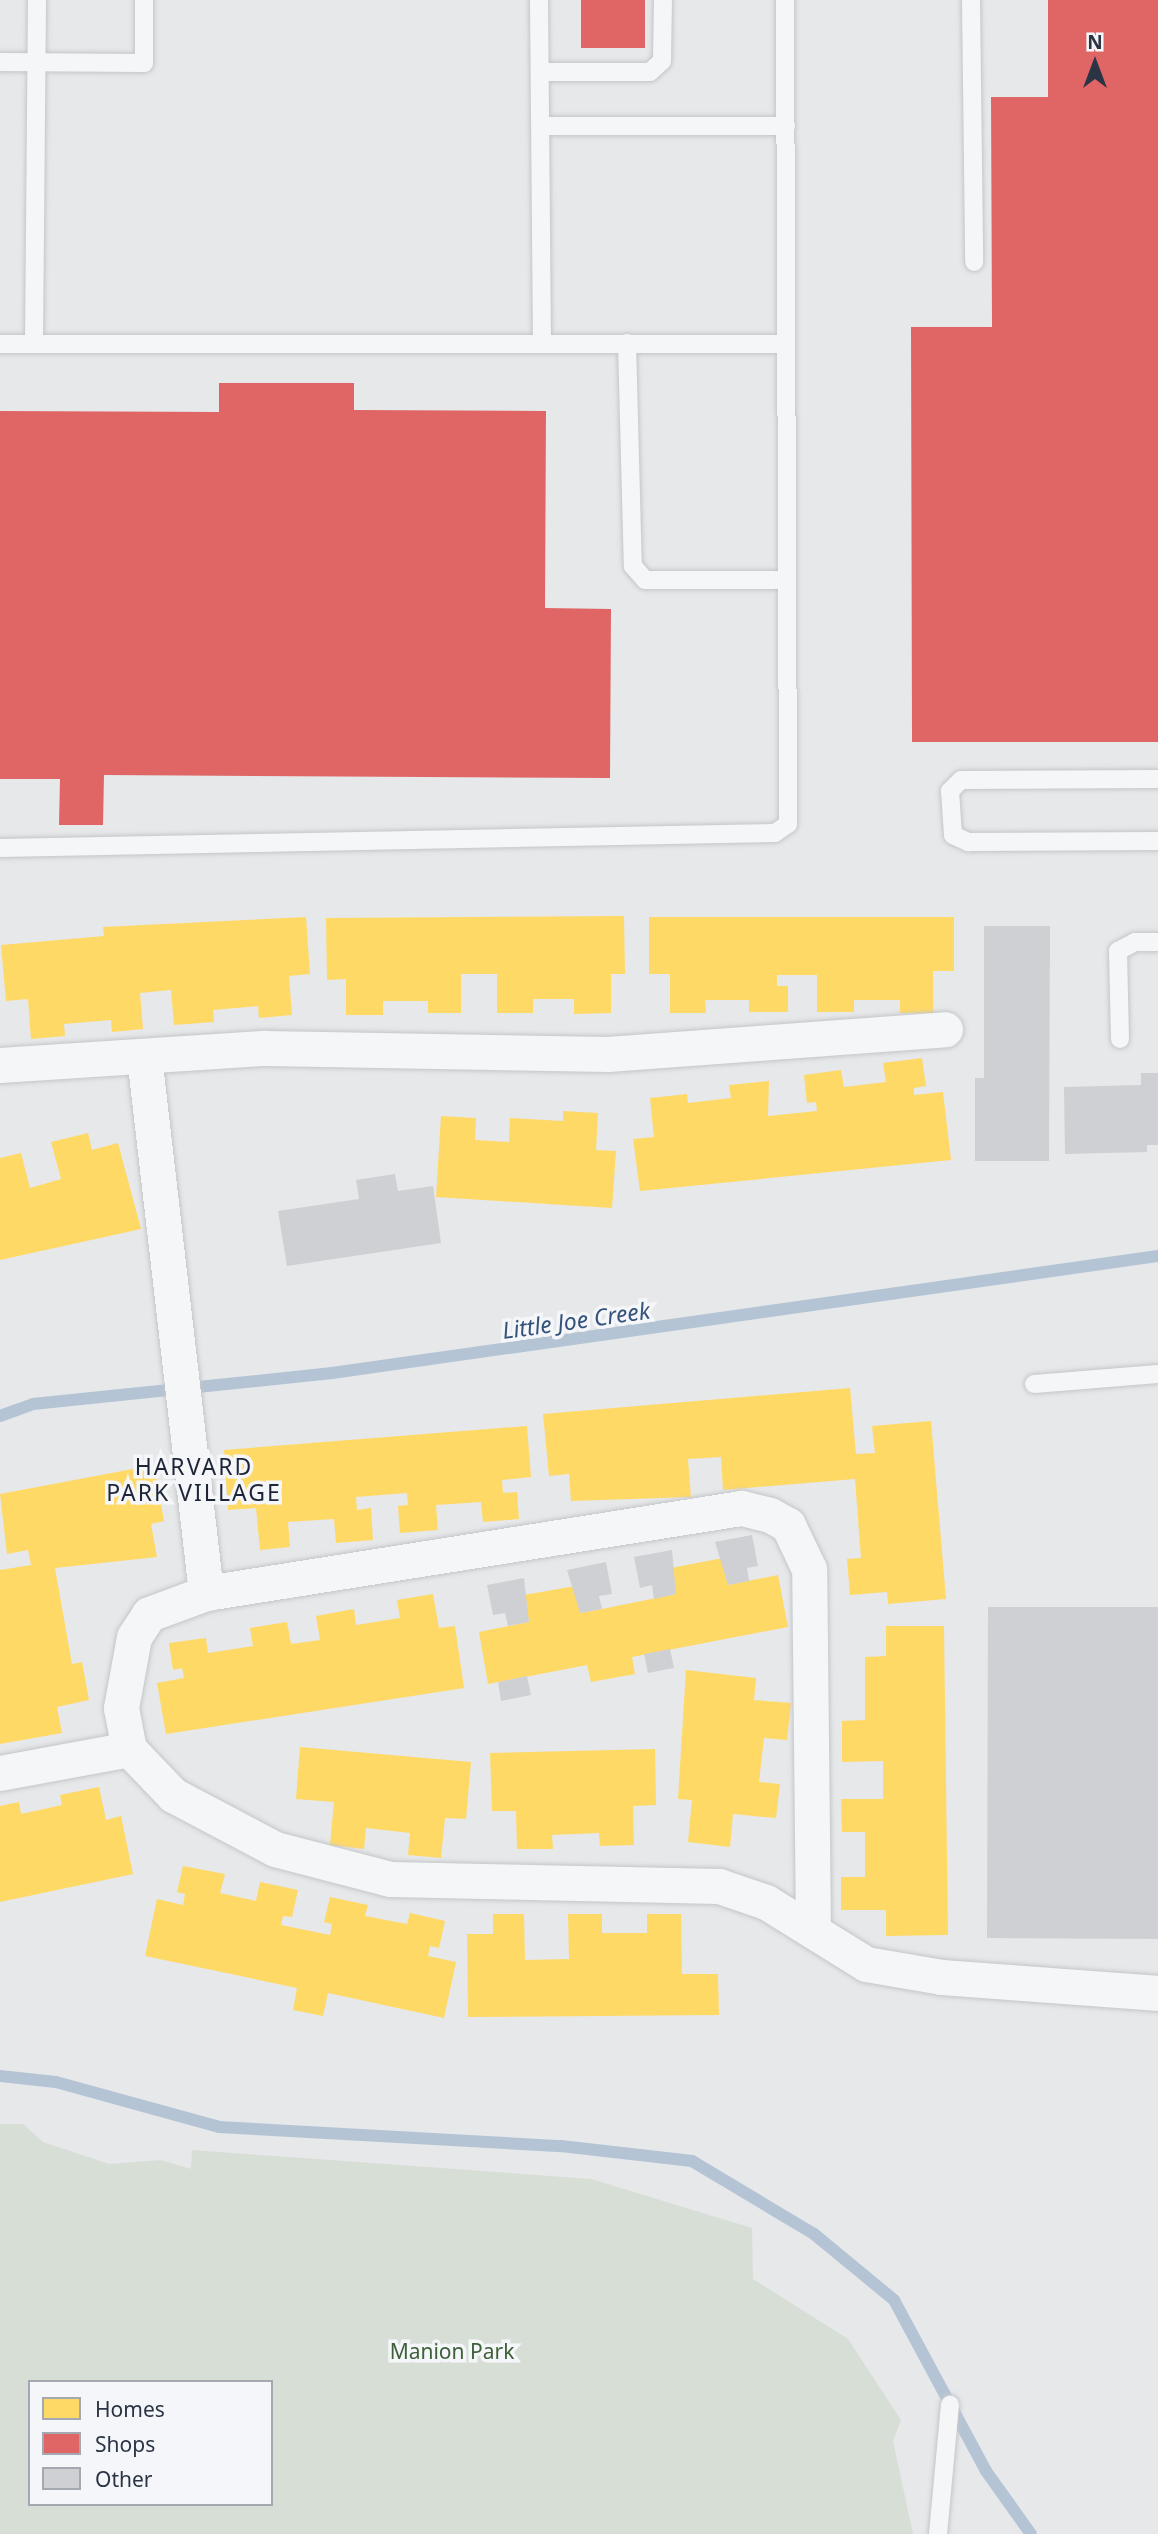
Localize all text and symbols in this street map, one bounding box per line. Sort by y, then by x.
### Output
north arrow [1060,28,1130,98]
text: N [1087,29,1103,55]
water label: Little Joe Creek [500,1296,652,1344]
district label: HARVARD PARK VILLAGE [108,1452,280,1506]
park label: Manion Park [390,2338,514,2364]
legend [28,2380,273,2506]
text: Homes [95,2395,165,2423]
text: Shops [95,2430,155,2458]
text: Other [95,2465,152,2493]

